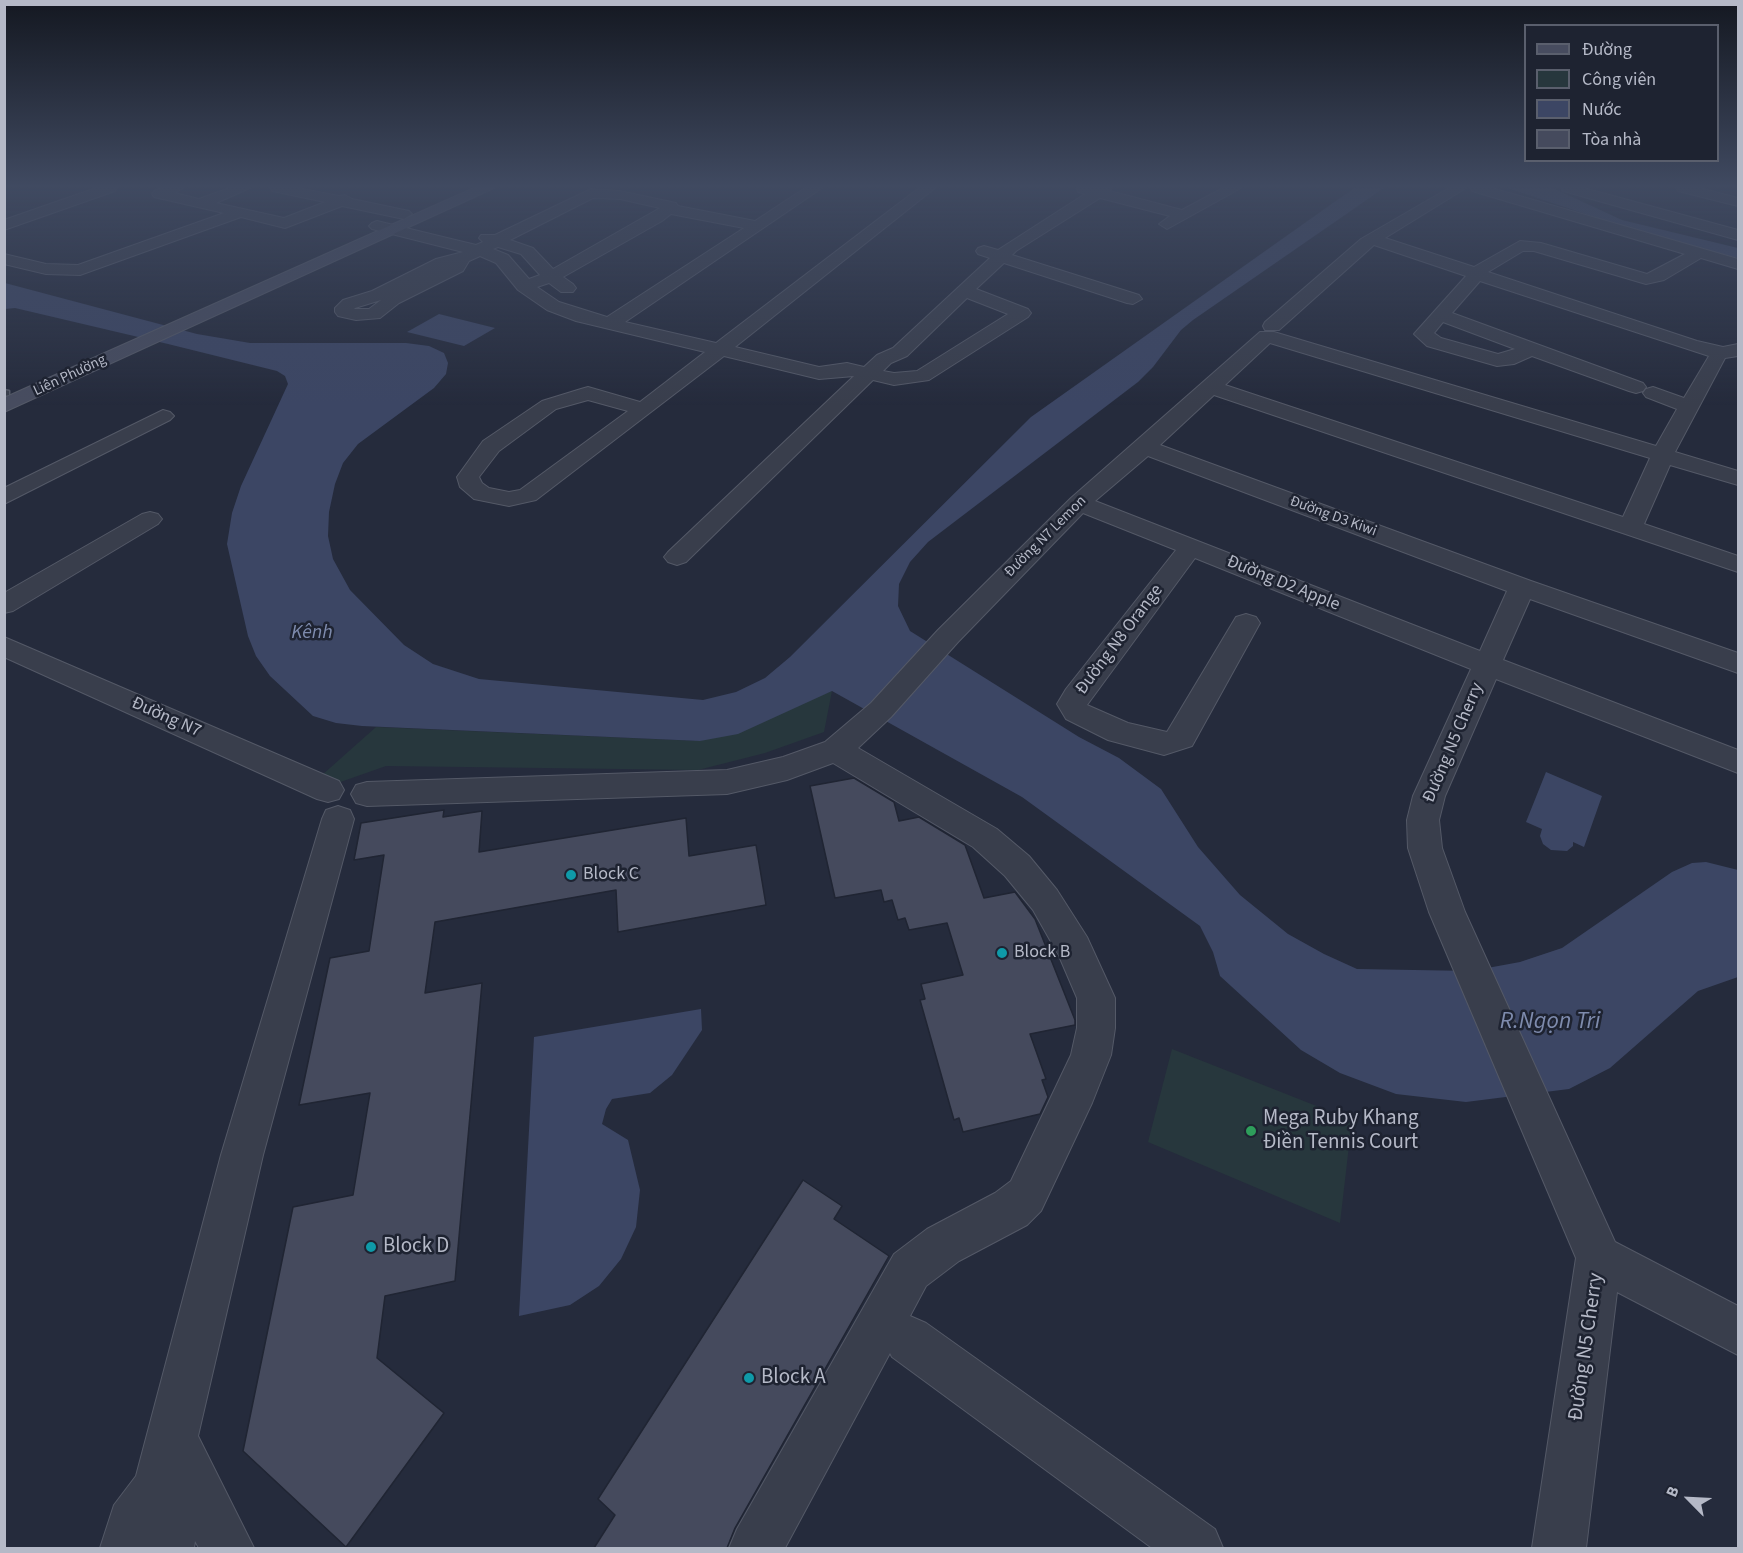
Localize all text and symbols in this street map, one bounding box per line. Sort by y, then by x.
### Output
legend [1524,24,1719,162]
text: Đường [1582,37,1632,62]
text: Công viên [1582,67,1656,92]
text: Nước [1582,97,1621,122]
text: Tòa nhà [1582,127,1641,152]
street label: Liên Phường [31,351,109,401]
street label: Đường N7 Lemon [1001,492,1091,582]
street label: Đường D3 Kiwi [1287,493,1379,541]
street label: Đường D2 Apple [1223,551,1343,617]
street label: Đường N8 Orange [1072,581,1168,699]
water label: Kênh [291,622,333,646]
street label: Đường N5 Cherry [1419,680,1489,806]
street label: Đường N7 [128,693,204,743]
place label: Block C [583,864,639,886]
marker: Block C [564,868,578,882]
place label: Block B [1014,942,1070,964]
marker: Block B [995,946,1009,960]
water label: R.Ngọn Tri [1500,1009,1600,1037]
place label: Mega Ruby Khang Điền Tennis Court [1263,1106,1419,1156]
marker: Mega Ruby Khang Điền Tennis Court [1244,1124,1258,1138]
place label: Block D [383,1234,449,1260]
marker: Block D [364,1240,378,1254]
street label: Đường N5 Cherry [1564,1271,1610,1423]
place label: Block A [761,1365,826,1391]
marker: Block A [742,1371,756,1385]
north arrow [1659,1469,1719,1529]
text: B [1661,1483,1685,1501]

